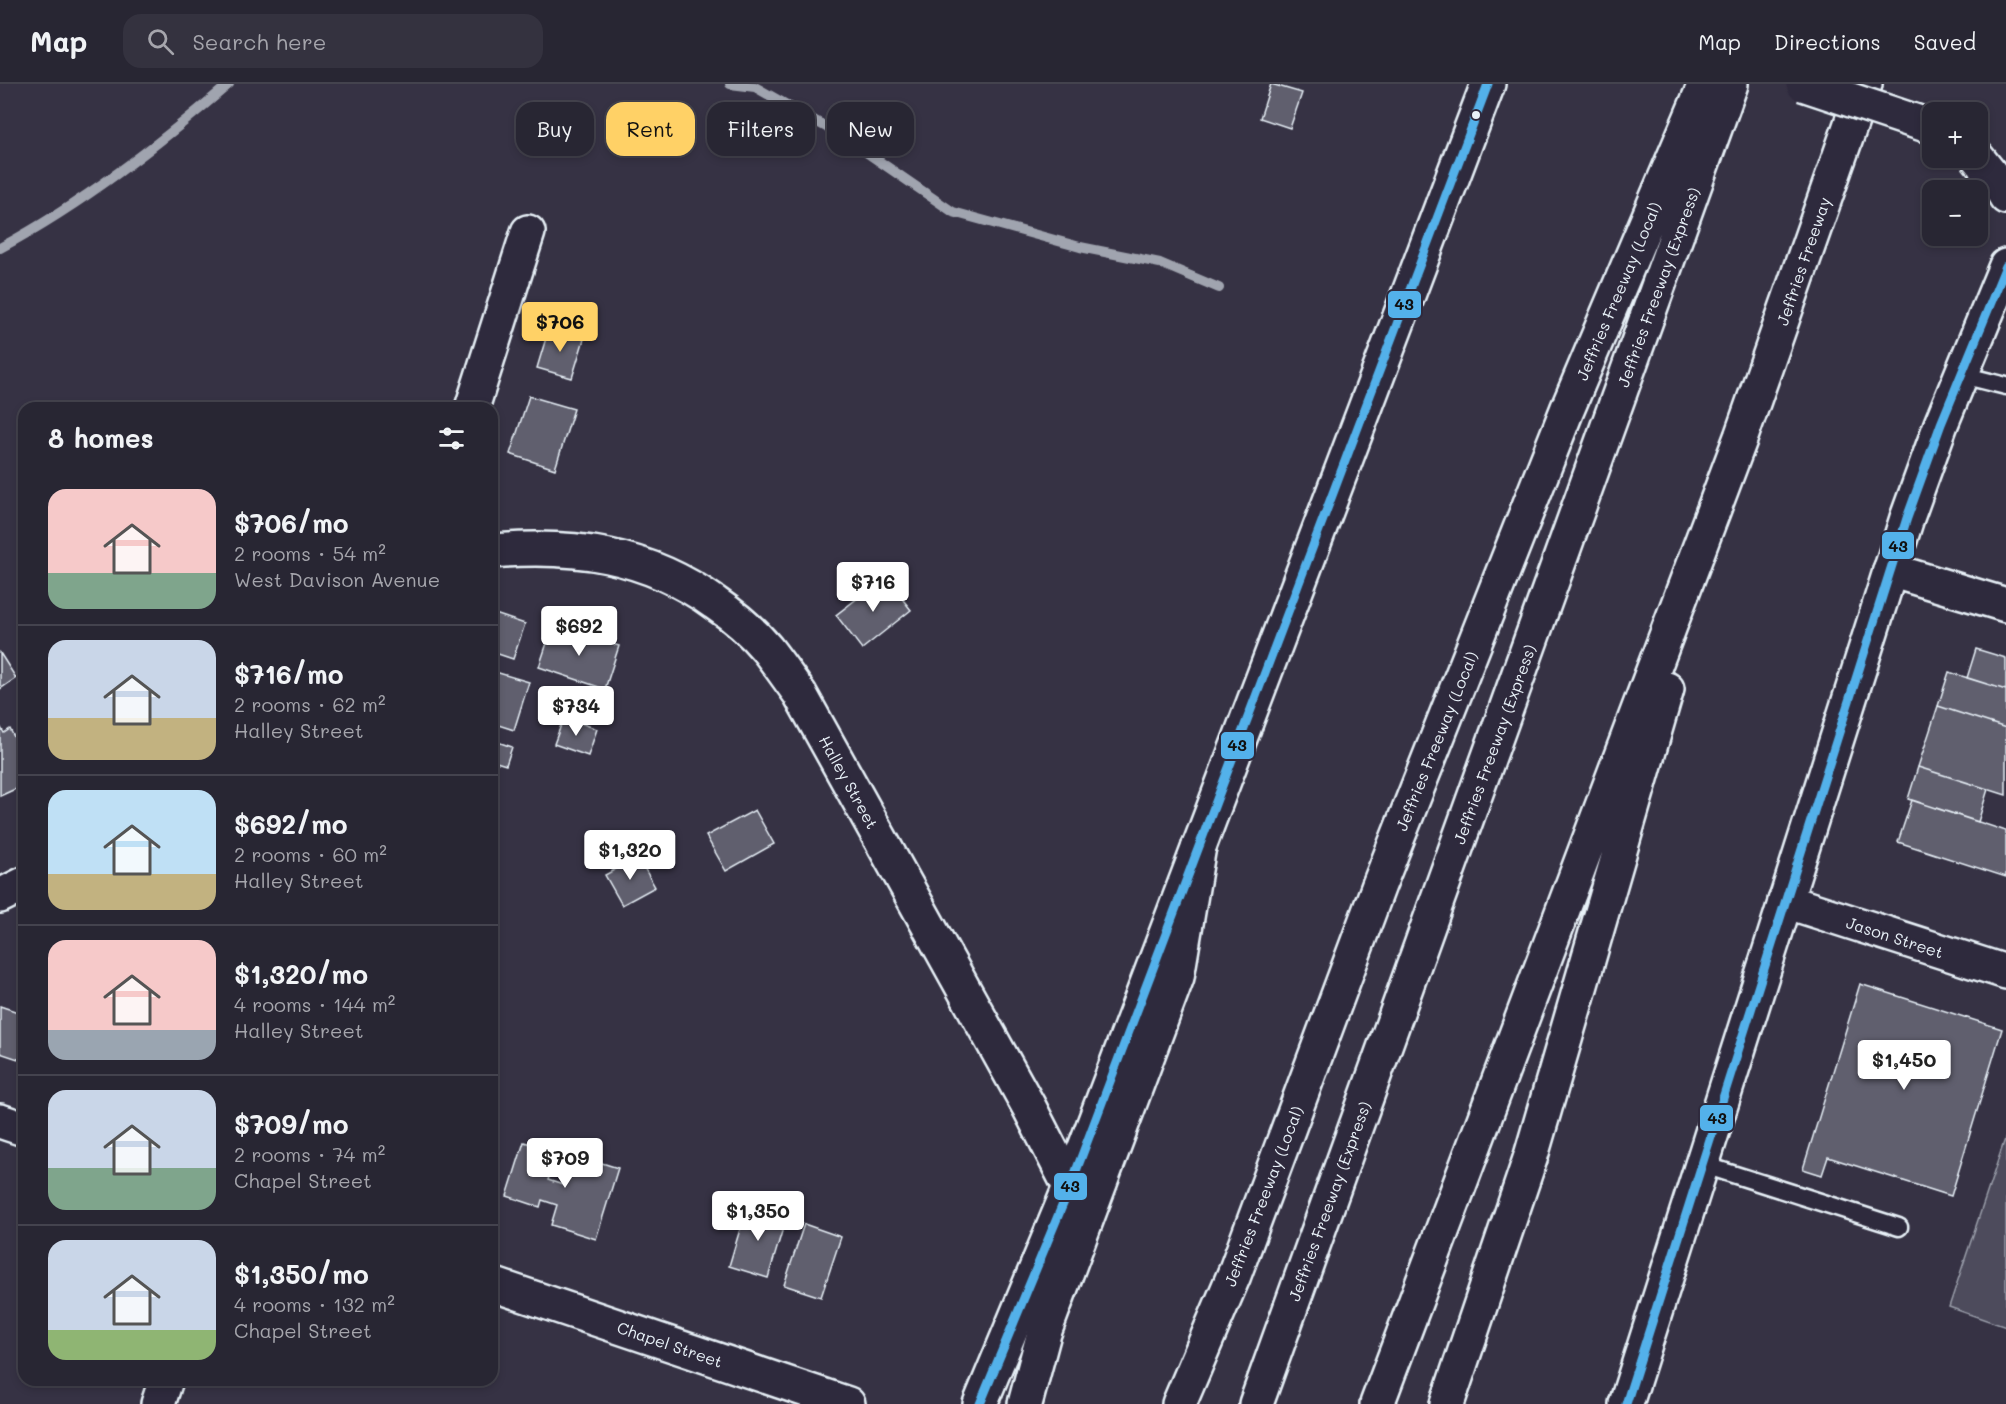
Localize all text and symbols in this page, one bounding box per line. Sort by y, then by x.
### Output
search box [123,14,543,68]
text: Map [30,23,87,59]
icon: search [144,25,177,58]
text: Search here [192,27,326,56]
text: Map [1698,28,1741,55]
text: Directions [1774,28,1881,55]
text: Saved [1914,28,1976,55]
chip: Buy [516,102,594,156]
chip: Rent [606,102,695,156]
chip: Filters [707,102,815,156]
chip: New [827,102,914,156]
map controls [1922,102,1988,246]
button: + [1922,102,1988,168]
unlabelled marker [1470,109,1482,121]
button: − [1922,180,1988,246]
street label: Jeffries Freeway (Express) [1612,184,1704,390]
street label: Jeffries Freeway [1771,194,1835,328]
street label: Jeffries Freeway (Local) [1571,199,1665,383]
line badge: 43 [1387,290,1422,319]
text: 43 [1394,293,1414,314]
pin: $706 [524,302,596,353]
text: $706 [536,308,584,334]
text: 8 homes [48,421,154,455]
icon: filters [435,422,468,455]
text: $706/mo [234,506,349,540]
icon: home [96,513,168,585]
line badge: 43 [1881,531,1915,560]
text: 43 [1888,535,1908,556]
text: 2 rooms · 54 m² [234,540,386,566]
pin: $716 [837,562,909,613]
text: West Davison Avenue [234,566,440,592]
text: $716 [851,568,895,594]
pin: $692 [543,606,615,657]
text: $692 [555,612,603,638]
street label: Jeffries Freeway (Express) [1448,641,1540,847]
street label: Jeffries Freeway (Local) [1390,648,1482,834]
text: $716/mo [234,657,343,691]
icon: home [96,664,168,736]
pin: $734 [540,686,612,737]
text: 2 rooms · 62 m² [234,691,386,717]
text: $734 [552,692,600,718]
text: Halley Street [234,717,364,743]
line badge: 43 [1220,731,1255,760]
street label: Halley Street [815,732,883,832]
text: 43 [1227,734,1247,755]
text: $692/mo [234,807,348,841]
icon: home [96,814,168,886]
pin: $1,320 [581,830,679,881]
text: $1,320 [598,836,662,862]
text: 2 rooms · 60 m² [234,841,387,867]
text: Halley Street [234,867,364,893]
street label: Jason Street [1844,911,1946,963]
text: $1,320/mo [234,957,368,991]
icon: home [96,964,168,1036]
text: 4 rooms · 144 m² [234,991,395,1017]
text: Halley Street [234,1017,364,1043]
pin: $1,450 [1855,1040,1953,1091]
text: $1,450 [1872,1046,1936,1072]
street label: Jeffries Freeway (Express) [1283,1098,1375,1304]
street label: Jeffries Freeway (Local) [1219,1103,1307,1289]
line badge: 43 [1699,1104,1734,1132]
text: $709/mo [234,1107,349,1141]
text: 43 [1707,1107,1727,1128]
icon: home [96,1114,168,1186]
pin: $709 [529,1138,601,1189]
text: 2 rooms · 74 m² [234,1141,385,1167]
text: $709 [541,1144,589,1170]
text: Chapel Street [234,1167,372,1193]
line badge: 43 [1053,1172,1088,1201]
text: 43 [1060,1175,1080,1196]
pin: $1,350 [709,1191,807,1242]
text: $1,350 [726,1197,790,1223]
text: $1,350/mo [234,1257,369,1291]
icon: home [96,1264,168,1336]
text: 4 rooms · 132 m² [234,1291,395,1317]
street label: Chapel Street [614,1316,726,1372]
text: Chapel Street [234,1317,372,1343]

